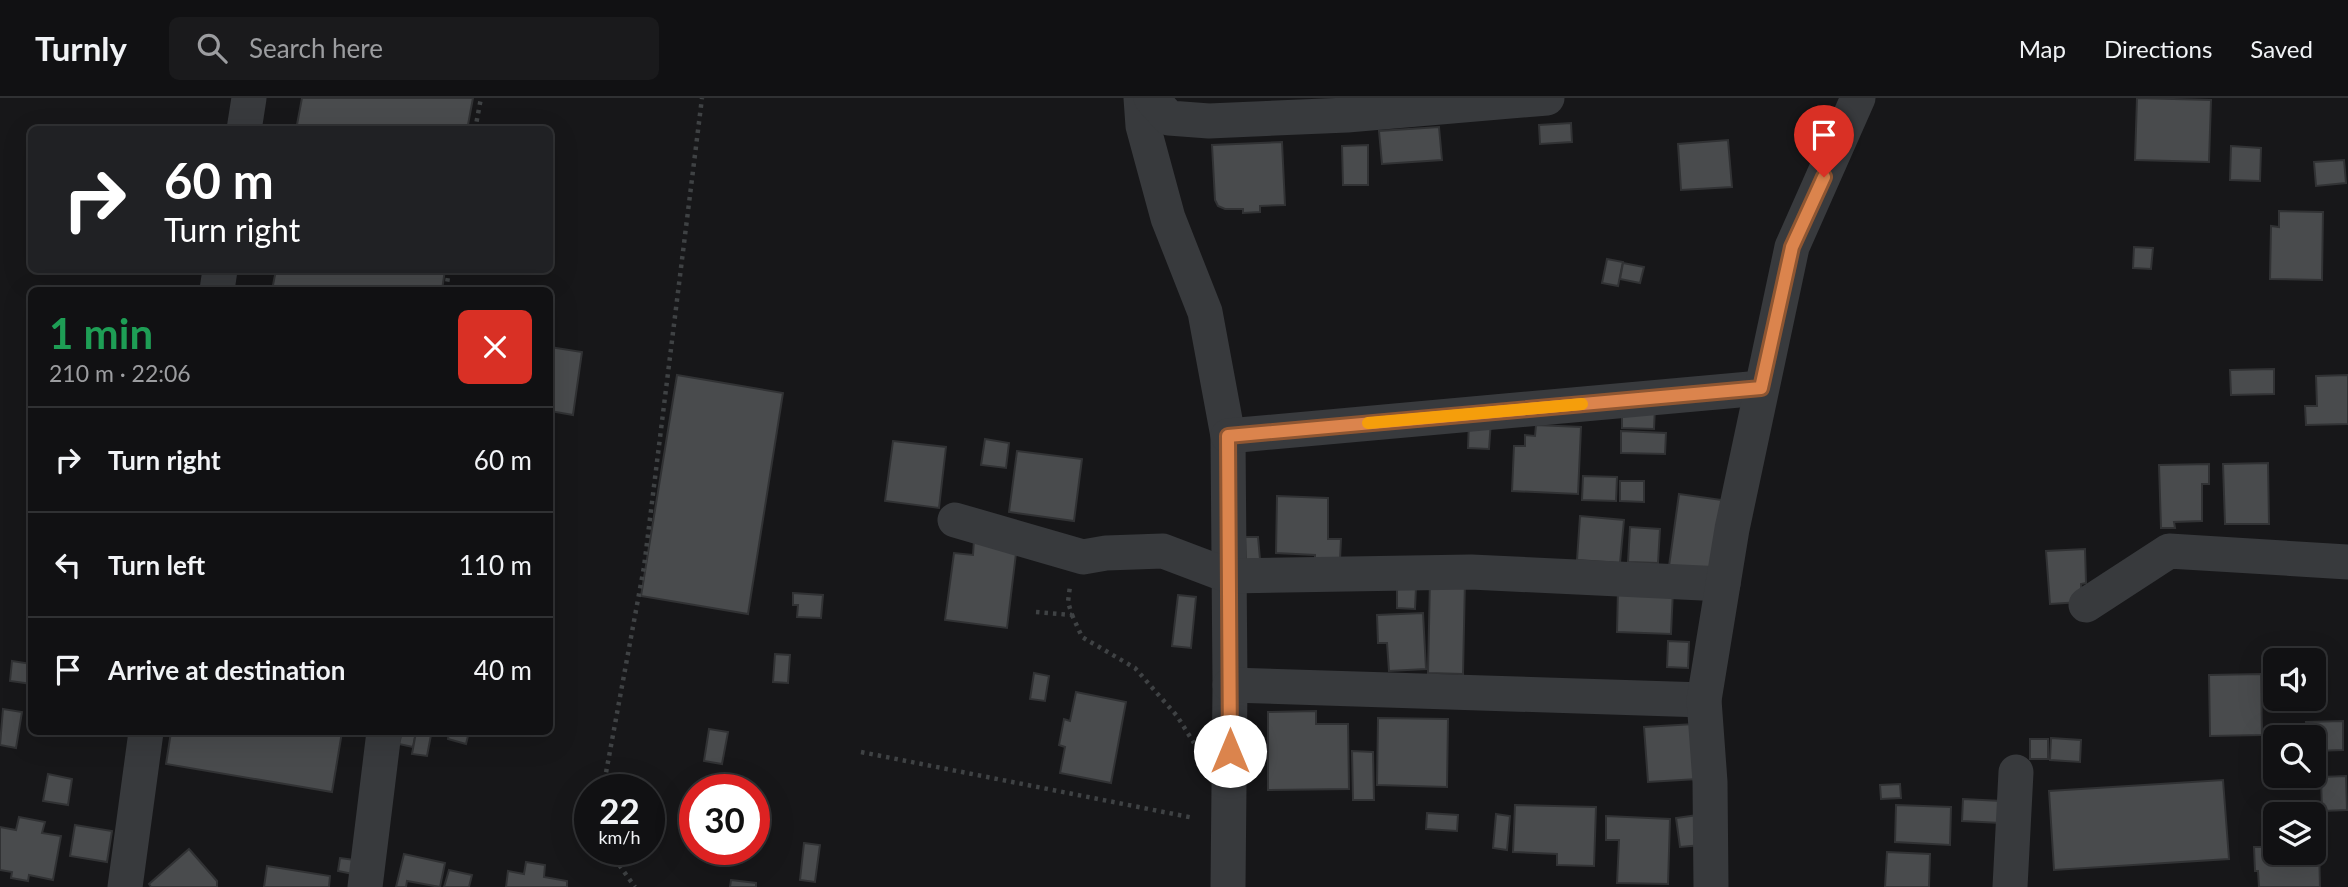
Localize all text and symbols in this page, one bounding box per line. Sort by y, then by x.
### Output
search box [169,17,659,80]
text: Turnly [35,28,127,68]
icon: search [193,29,231,67]
text: Search here [249,32,383,64]
text: Map [2019,34,2066,63]
text: Directions [2104,34,2212,63]
text: Saved [2250,34,2313,63]
pin [1794,105,1854,177]
icon: arrive [1805,116,1843,154]
text: 60 m [164,151,274,209]
icon: right [49,154,140,245]
text: Turn right [164,210,300,249]
text: 1 min [49,308,153,358]
button: close [458,310,532,384]
text: 210 m · 22:06 [49,359,191,387]
icon: right [49,441,87,479]
text: Turn right [108,444,221,476]
text: 60 m [474,444,532,476]
icon: left [49,546,87,584]
text: Turn left [108,549,205,581]
text: 110 m [459,549,532,581]
map controls [2263,648,2326,865]
button: sound [2263,648,2326,711]
icon: arrive [49,651,87,689]
text: Arrive at destination [108,654,345,686]
text: 40 m [474,654,532,686]
position arrow [1193,714,1267,788]
button: search [2263,725,2326,788]
speed limit sign: 30 [679,774,770,865]
text: 22 [599,789,640,831]
button: layers [2263,802,2326,865]
text: km/h [598,826,641,848]

